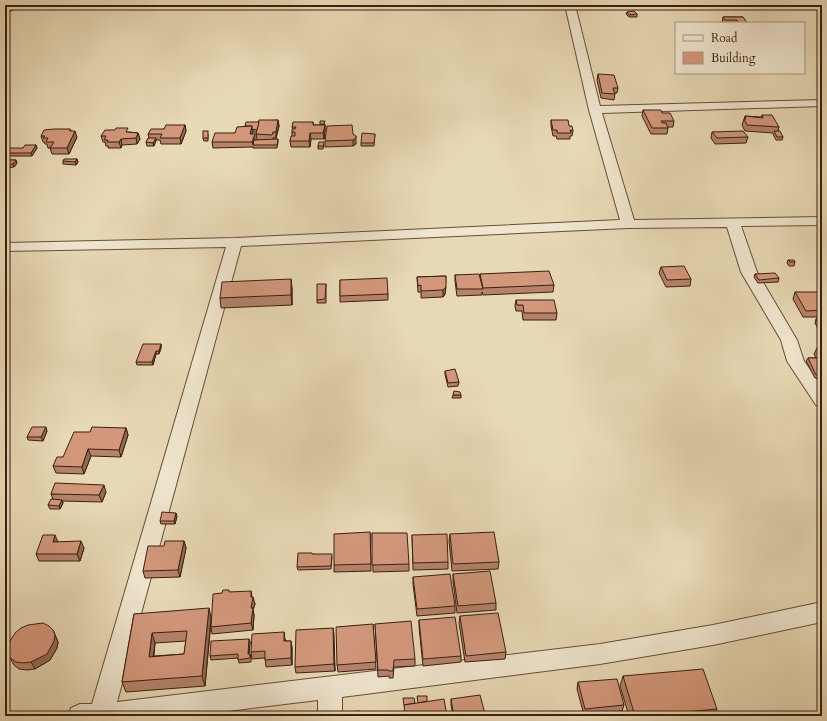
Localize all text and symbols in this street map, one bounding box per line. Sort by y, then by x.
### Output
legend [675,22,805,74]
text: Road [711,30,738,46]
text: Building [711,50,756,66]

